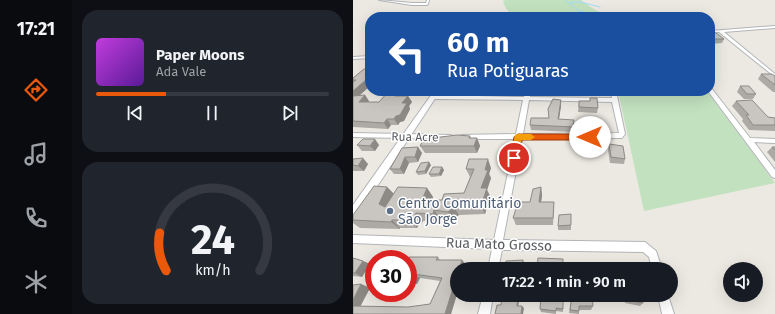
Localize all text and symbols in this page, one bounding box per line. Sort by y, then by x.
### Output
text: 17:21 [17,18,55,40]
text: 60 m [447,26,509,59]
icon: left [381,28,433,80]
text: Paper Moons [156,46,244,64]
text: Rua Potiguaras [447,60,569,82]
text: Ada Vale [156,64,206,79]
icon: directions [22,76,50,104]
icon: previous [124,102,146,124]
icon: pause [201,102,223,124]
icon: next [279,102,301,124]
position arrow [569,116,611,158]
street label: Rua Acre [391,130,439,144]
icon: music [22,140,50,168]
pin [497,141,531,175]
icon: arrive [503,147,525,169]
place label: Centro Comunitário São Jorge [398,195,521,228]
icon: phone [22,204,50,232]
marker: Centro Comunitário São Jorge [385,206,395,216]
text: 24 [191,215,234,265]
street label: Rua Mato Grosso [446,234,552,255]
speed limit sign: 30 [365,250,417,302]
text: km/h [195,262,230,279]
map controls [723,262,763,302]
button: sound [723,262,763,302]
icon: climate [22,268,50,296]
text: 17:22 · 1 min · 90 m [502,273,626,291]

